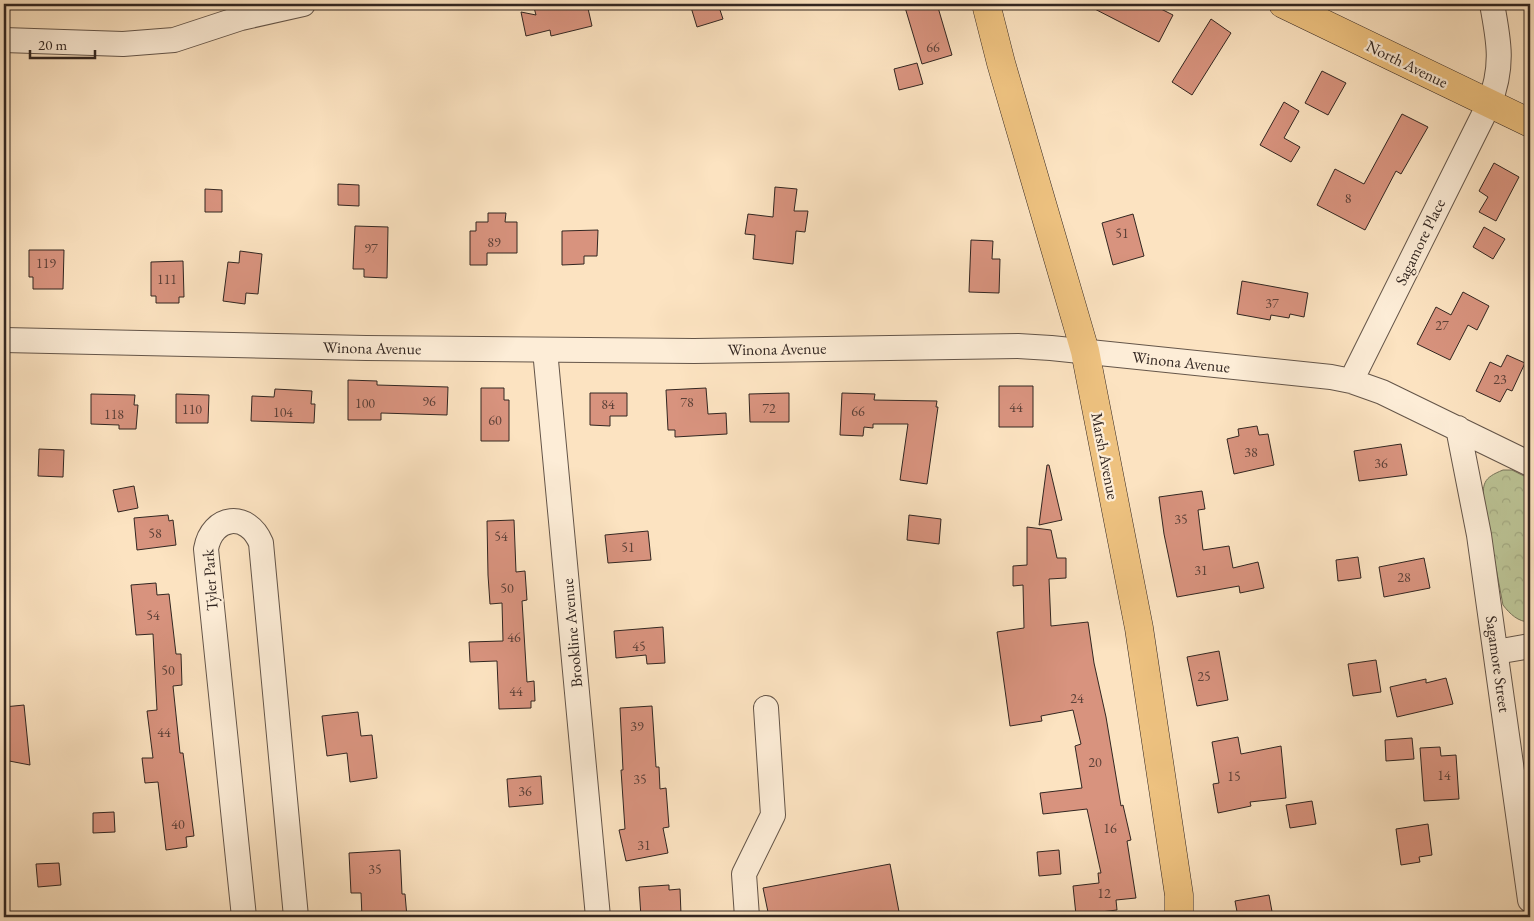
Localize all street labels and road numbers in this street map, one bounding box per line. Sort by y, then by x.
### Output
street label: North Avenue [1363,35,1451,93]
street label: Sagamore Place [1390,195,1450,289]
street label: Winona Avenue [323,337,421,359]
street label: Winona Avenue [728,338,826,360]
street label: Winona Avenue [1131,346,1231,378]
street label: Marsh Avenue [1086,411,1124,501]
street label: Tyler Park [197,548,223,612]
street label: Brookline Avenue [557,578,587,688]
street label: Sagamore Street [1481,614,1515,714]

